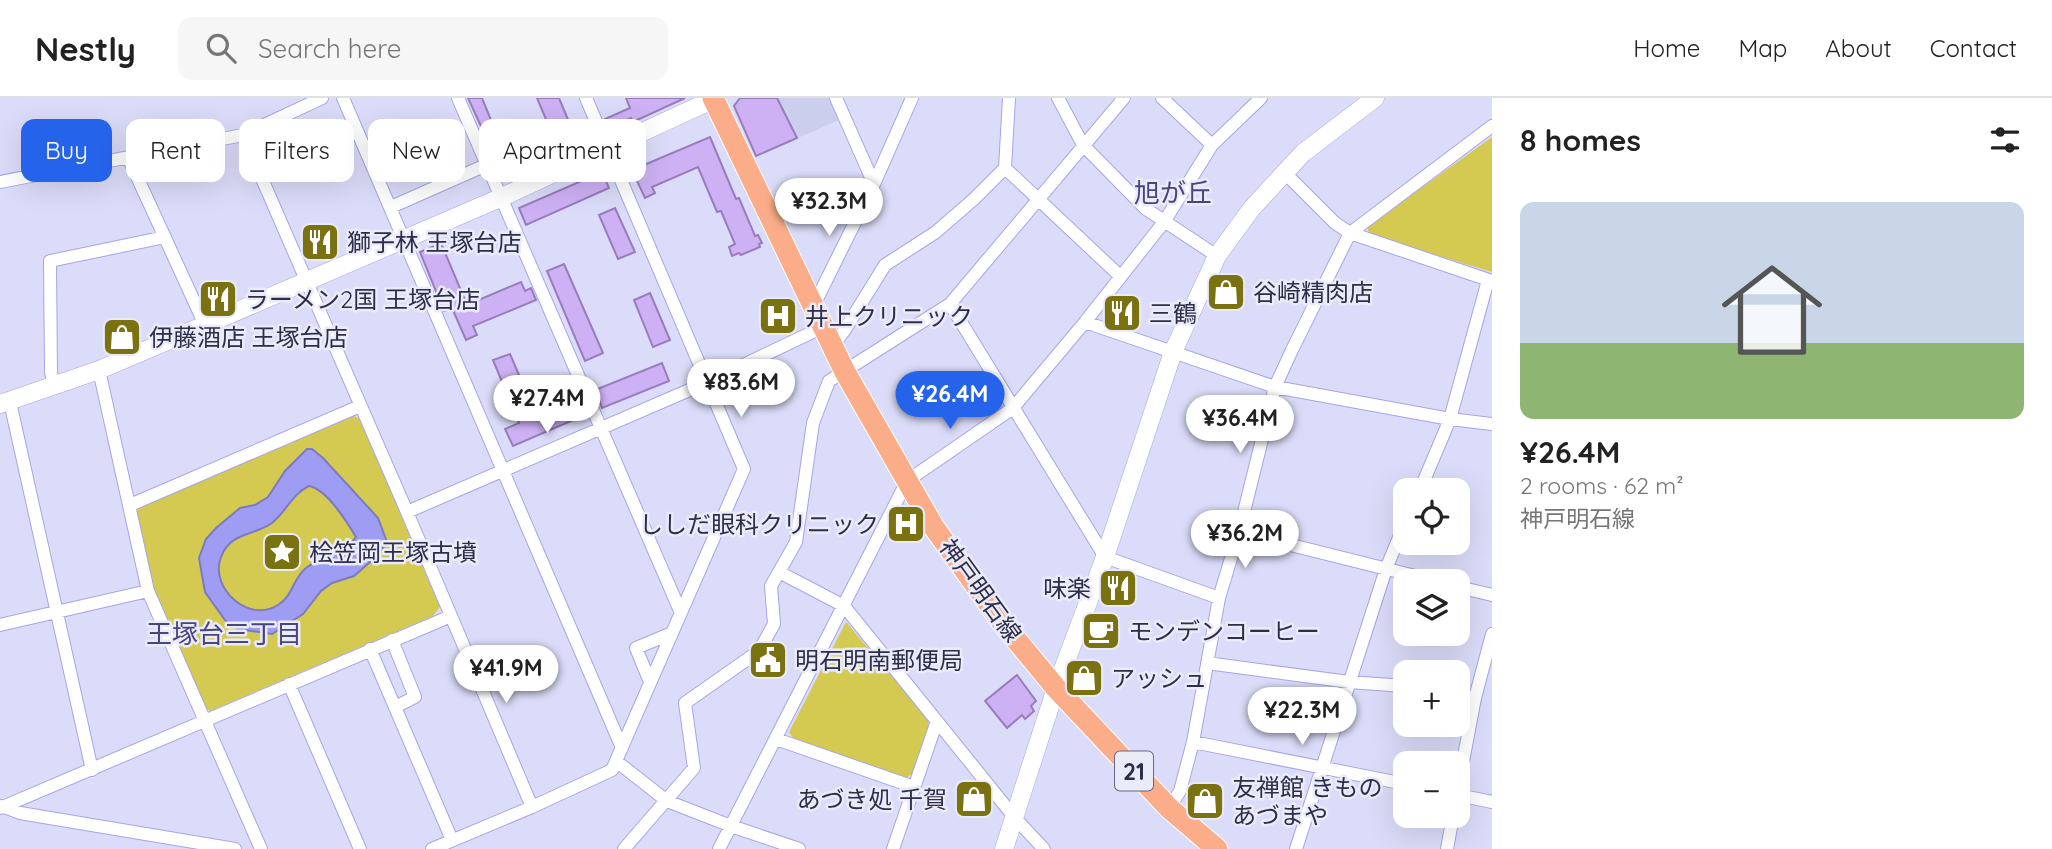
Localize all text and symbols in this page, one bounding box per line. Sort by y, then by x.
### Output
search box [178,17,668,80]
text: Nestly [35,28,136,69]
icon: search [202,29,240,67]
text: Search here [258,32,401,65]
text: Home [1633,33,1700,63]
text: Map [1738,33,1787,63]
text: About [1825,33,1892,63]
text: Contact [1930,33,2017,63]
chip: Buy [21,119,112,182]
chip: Rent [126,119,225,182]
chip: Filters [239,119,354,182]
chip: New [368,119,465,182]
chip: Apartment [479,119,646,182]
text: 8 homes [1520,121,1641,159]
icon: filters [1986,121,2024,159]
district label: 旭が丘 [1134,176,1212,209]
pin: ¥32.3M [772,178,886,238]
text: ¥32.3M [791,186,867,215]
restaurant icon: 獅子林 王塚台店 [299,221,341,263]
place label: 獅子林 王塚台店 [347,227,522,257]
icon: home [1709,247,1835,373]
shop icon: 谷崎精肉店 [1205,271,1247,313]
place label: 谷崎精肉店 [1253,277,1373,307]
restaurant icon: ラーメン2国 王塚台店 [197,278,239,320]
place label: ラーメン2国 王塚台店 [245,284,480,314]
restaurant icon: 三鶴 [1101,292,1143,334]
hospital icon: 井上クリニック [757,295,799,337]
place label: 三鶴 [1149,298,1197,328]
place label: 井上クリニック [805,301,973,331]
shop icon: 伊藤酒店 王塚台店 [101,316,143,358]
place label: 伊藤酒店 王塚台店 [149,322,348,352]
pin: ¥83.6M [684,360,798,419]
text: ¥83.6M [703,367,779,396]
pin: ¥26.4M [893,372,1007,431]
pin: ¥27.4M [490,376,604,435]
text: ¥26.4M [912,379,988,408]
text: ¥27.4M [509,383,585,412]
pin: ¥36.4M [1183,396,1297,455]
text: ¥36.4M [1202,403,1278,432]
text: ¥26.4M [1520,433,1620,471]
text: 2 rooms · 62 m² [1520,471,1684,500]
map controls [1393,478,1470,828]
button: locate [1393,478,1470,555]
hospital icon: ししだ眼科クリニック [885,503,927,545]
text: 神戸明石線 [1520,504,1635,533]
place label: ししだ眼科クリニック [639,509,879,539]
pin: ¥36.2M [1188,510,1302,570]
text: ¥36.2M [1207,518,1283,547]
place icon: 桧笠岡王塚古墳 [261,531,303,573]
street label: 神戸明石線 [934,533,1028,647]
place label: 桧笠岡王塚古墳 [309,537,477,567]
restaurant icon: 味楽 [1097,567,1139,609]
button: layers [1393,569,1470,646]
place label: 味楽 [1043,573,1091,603]
cafe icon: モンデンコーヒー [1080,610,1122,652]
place label: モンデンコーヒー [1128,616,1320,646]
district label: 王塚台三丁目 [146,617,302,650]
public building icon: 明石明南郵便局 [747,639,789,681]
place label: 明石明南郵便局 [795,645,963,675]
pin: ¥41.9M [449,646,563,705]
text: ¥41.9M [469,653,543,682]
shop icon: アッシュ [1063,657,1105,699]
button: + [1393,660,1470,737]
place label: アッシュ [1111,663,1207,693]
pin: ¥22.3M [1245,688,1359,747]
text: ¥22.3M [1264,695,1340,724]
road number: 21 [1115,751,1153,790]
button: − [1393,751,1470,828]
place label: 友禅館 きもの あづまや [1232,772,1383,830]
shop icon: あづき処 千賀 [953,778,995,820]
shop icon: 友禅館 きもの あづまや [1184,780,1226,822]
place label: あづき処 千賀 [796,784,947,814]

